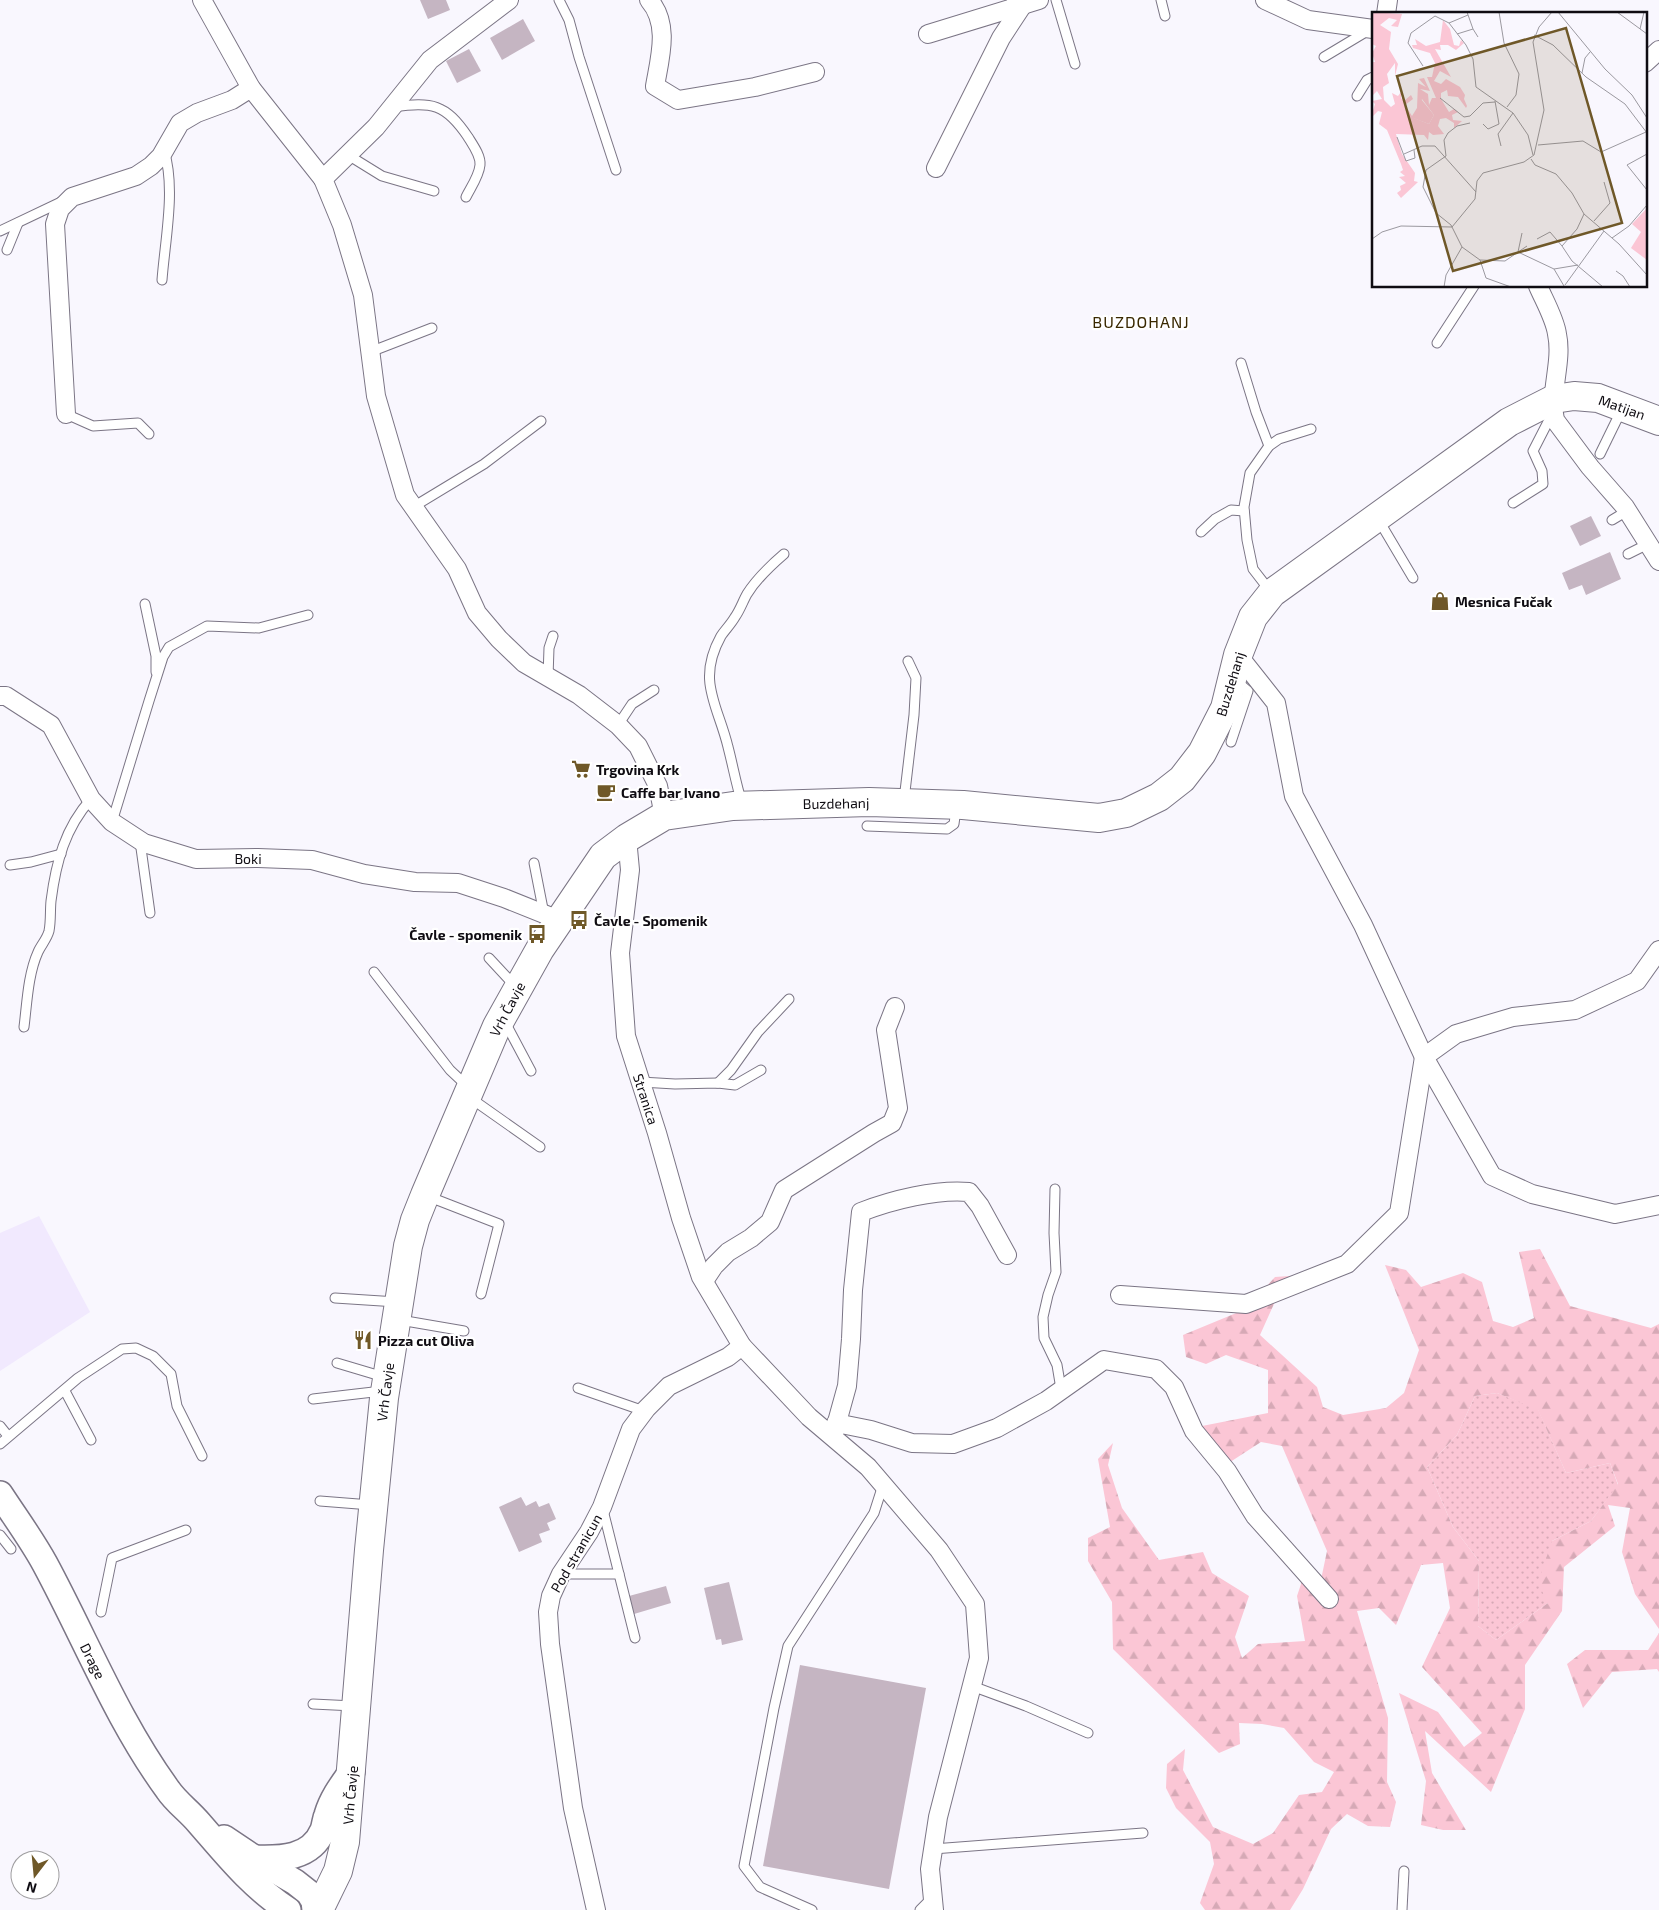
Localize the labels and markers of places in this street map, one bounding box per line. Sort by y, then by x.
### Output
shop icon: Mesnica Fučak [1429,590,1451,612]
place label: Mesnica Fučak [1455,593,1553,610]
supermarket icon: Trgovina Krk [570,758,592,780]
place label: Trgovina Krk [596,761,680,778]
cafe icon: Caffe bar Ivano [595,781,617,803]
place label: Caffe bar Ivano [621,784,720,801]
bus stop icon: Čavle - Spomenik [568,909,590,931]
place label: Čavle - Spomenik [594,912,708,929]
bus stop icon: Čavle - spomenik [526,923,548,945]
place label: Čavle - spomenik [409,926,522,943]
restaurant icon: Pizza cut Oliva [352,1329,374,1351]
place label: Pizza cut Oliva [378,1332,474,1349]

